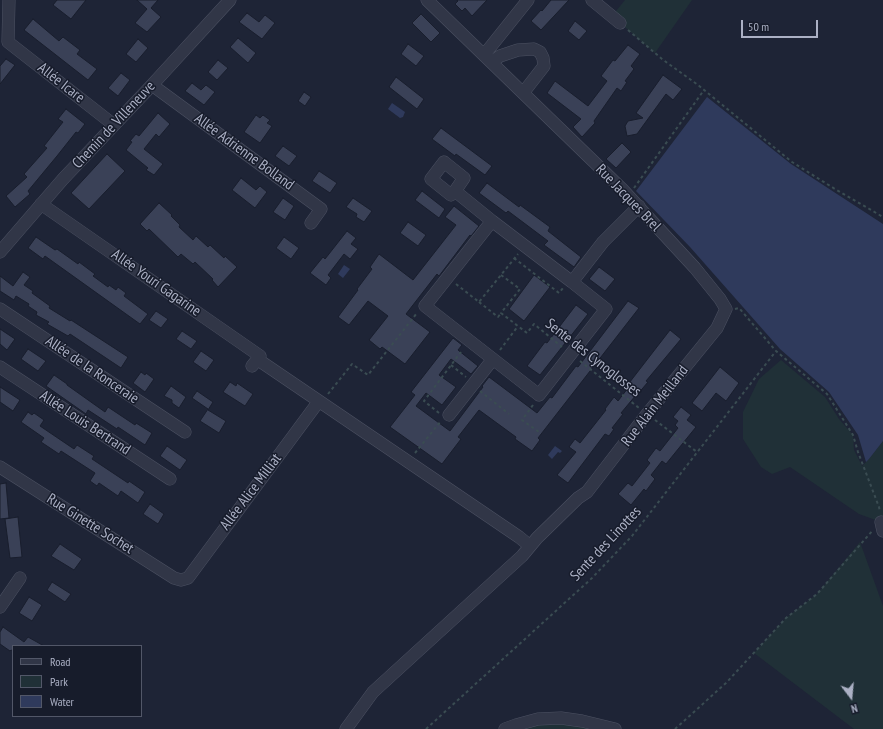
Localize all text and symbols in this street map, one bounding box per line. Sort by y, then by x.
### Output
scale bar [743,12,820,38]
text: 50 m [748,19,769,34]
street label: Allée Icare [34,59,88,107]
street label: Chemin de Villeneuve [69,78,159,172]
street label: Allée Adrienne Bolland [191,110,297,194]
street label: Rue Jacques Brel [592,161,664,235]
street label: Allée Youri Gagarine [108,246,204,320]
street label: Sente des Cynoglosses [542,315,644,401]
street label: Allée de la Ronceraie [42,332,142,408]
street label: Rue Alain Meilland [618,362,692,450]
street label: Allée Louis Bertrand [36,387,134,459]
street label: Allée Alice Milliat [216,450,286,534]
street label: Rue Ginette Sochet [43,490,137,558]
street label: Sente des Linottes [567,503,645,585]
legend [12,645,142,717]
text: Road [50,654,70,669]
text: Park [50,674,68,689]
north arrow [831,677,871,717]
text: Water [50,694,74,709]
text: N [850,701,859,716]

